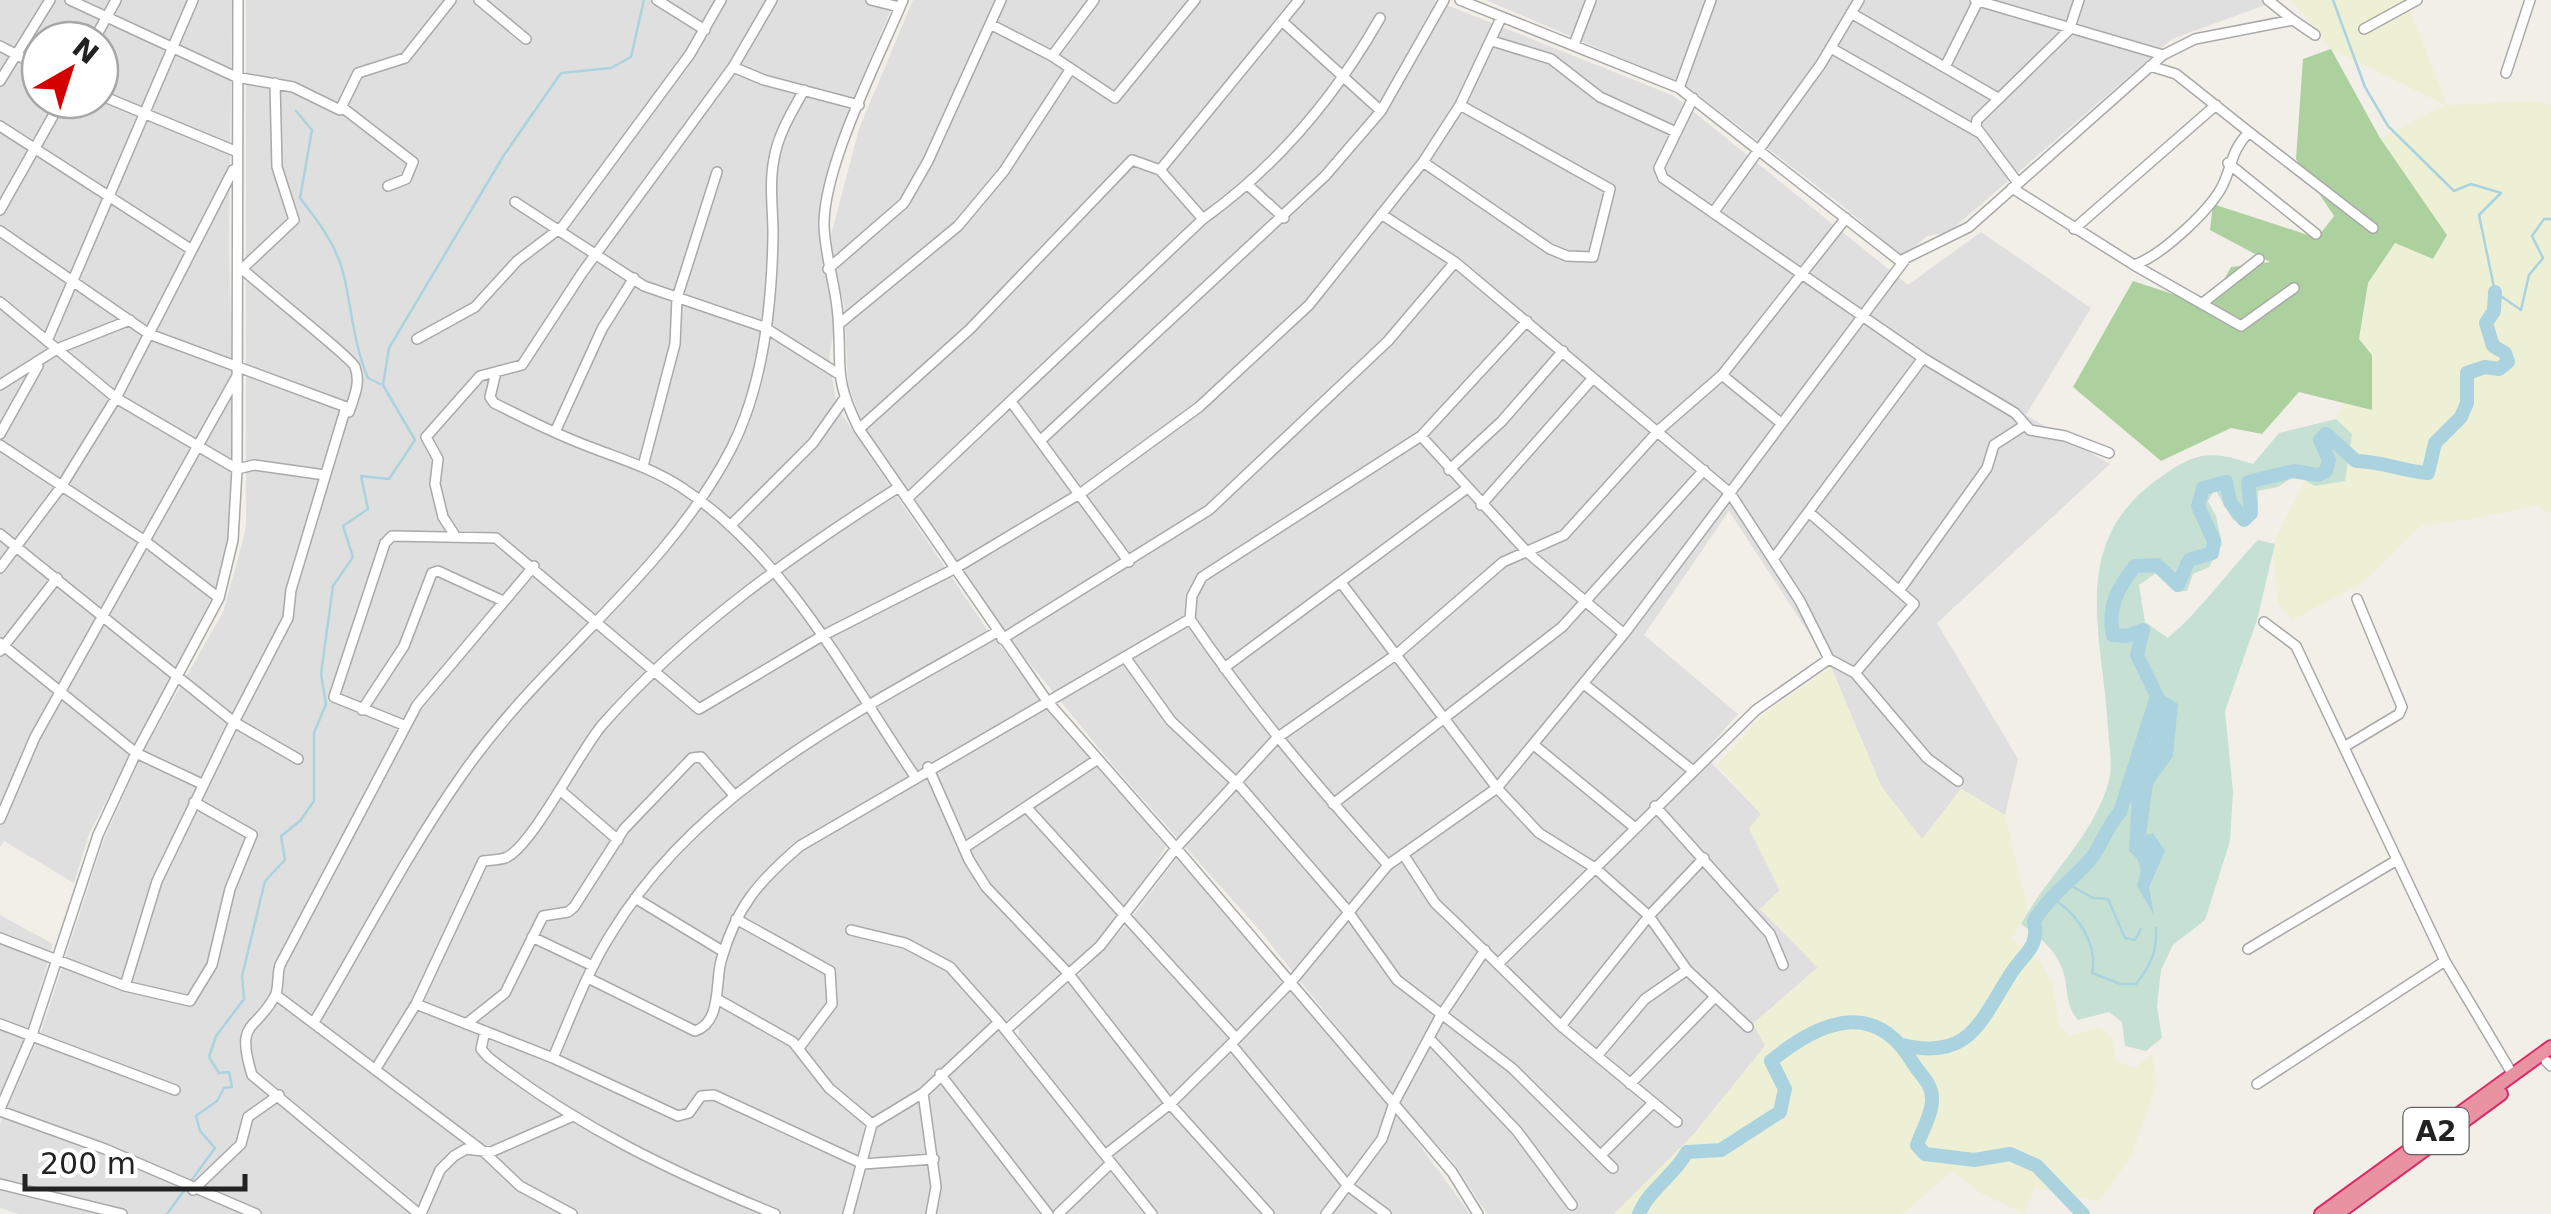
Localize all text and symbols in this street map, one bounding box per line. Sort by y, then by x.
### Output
north arrow [20,20,120,120]
text: N [66,31,105,71]
road number: A2 [2404,1108,2468,1154]
scale bar [25,1129,245,1191]
text: 200 m [40,1146,136,1181]

